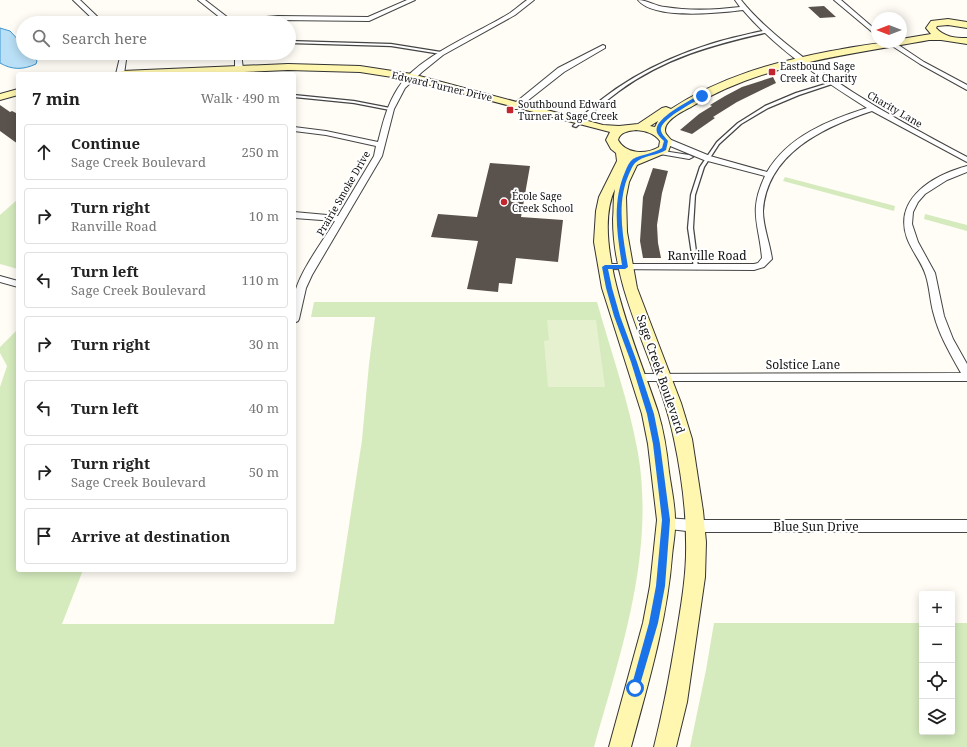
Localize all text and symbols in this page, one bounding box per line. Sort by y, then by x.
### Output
north arrow [871,12,907,48]
search box [16,16,296,60]
icon: search [30,27,52,49]
text: Search here [62,28,147,48]
place label: Eastbound Sage Creek at Charity [780,59,857,85]
marker: Eastbound Sage Creek at Charity [767,67,777,77]
street label: Edward Turner Drive [390,68,494,104]
text: 7 min [32,87,80,110]
route end [693,87,711,105]
street label: Charity Lane [865,88,925,130]
text: Walk · 490 m [201,89,280,107]
place label: Southbound Edward Turner at Sage Creek [518,97,618,123]
marker: Southbound Edward Turner at Sage Creek [505,105,515,115]
text: Continue [71,133,140,153]
icon: ahead [33,141,55,163]
text: 250 m [242,143,279,161]
street label: Prairie Smoke Drive [313,148,373,238]
text: Sage Creek Boulevard [71,153,206,171]
place label: École Sage Creek School [512,189,573,215]
text: Turn right [71,197,150,217]
marker: École Sage Creek School [499,197,509,207]
icon: right [33,205,55,227]
text: 10 m [249,207,279,225]
text: Ranville Road [71,217,157,235]
street label: Ranville Road [667,247,747,264]
text: Turn left [71,261,139,281]
icon: left [33,269,55,291]
text: 110 m [242,271,279,289]
text: Sage Creek Boulevard [71,281,206,299]
street label: Sage Creek Boulevard [633,312,690,436]
icon: right [33,333,55,355]
text: Turn right [71,334,150,354]
text: 30 m [249,335,279,353]
street label: Solstice Lane [766,356,840,373]
icon: left [33,397,55,419]
text: Turn left [71,398,139,418]
text: 40 m [249,399,279,417]
text: Turn right [71,453,150,473]
icon: right [33,461,55,483]
text: 50 m [249,463,279,481]
text: Sage Creek Boulevard [71,473,206,491]
street label: Blue Sun Drive [773,518,859,535]
icon: arrive [33,525,55,547]
text: Arrive at destination [71,526,230,546]
map controls [919,591,955,735]
button: + [919,591,955,627]
button: − [919,627,955,663]
button: locate [919,663,955,699]
route start [626,679,644,697]
button: layers [919,699,955,735]

